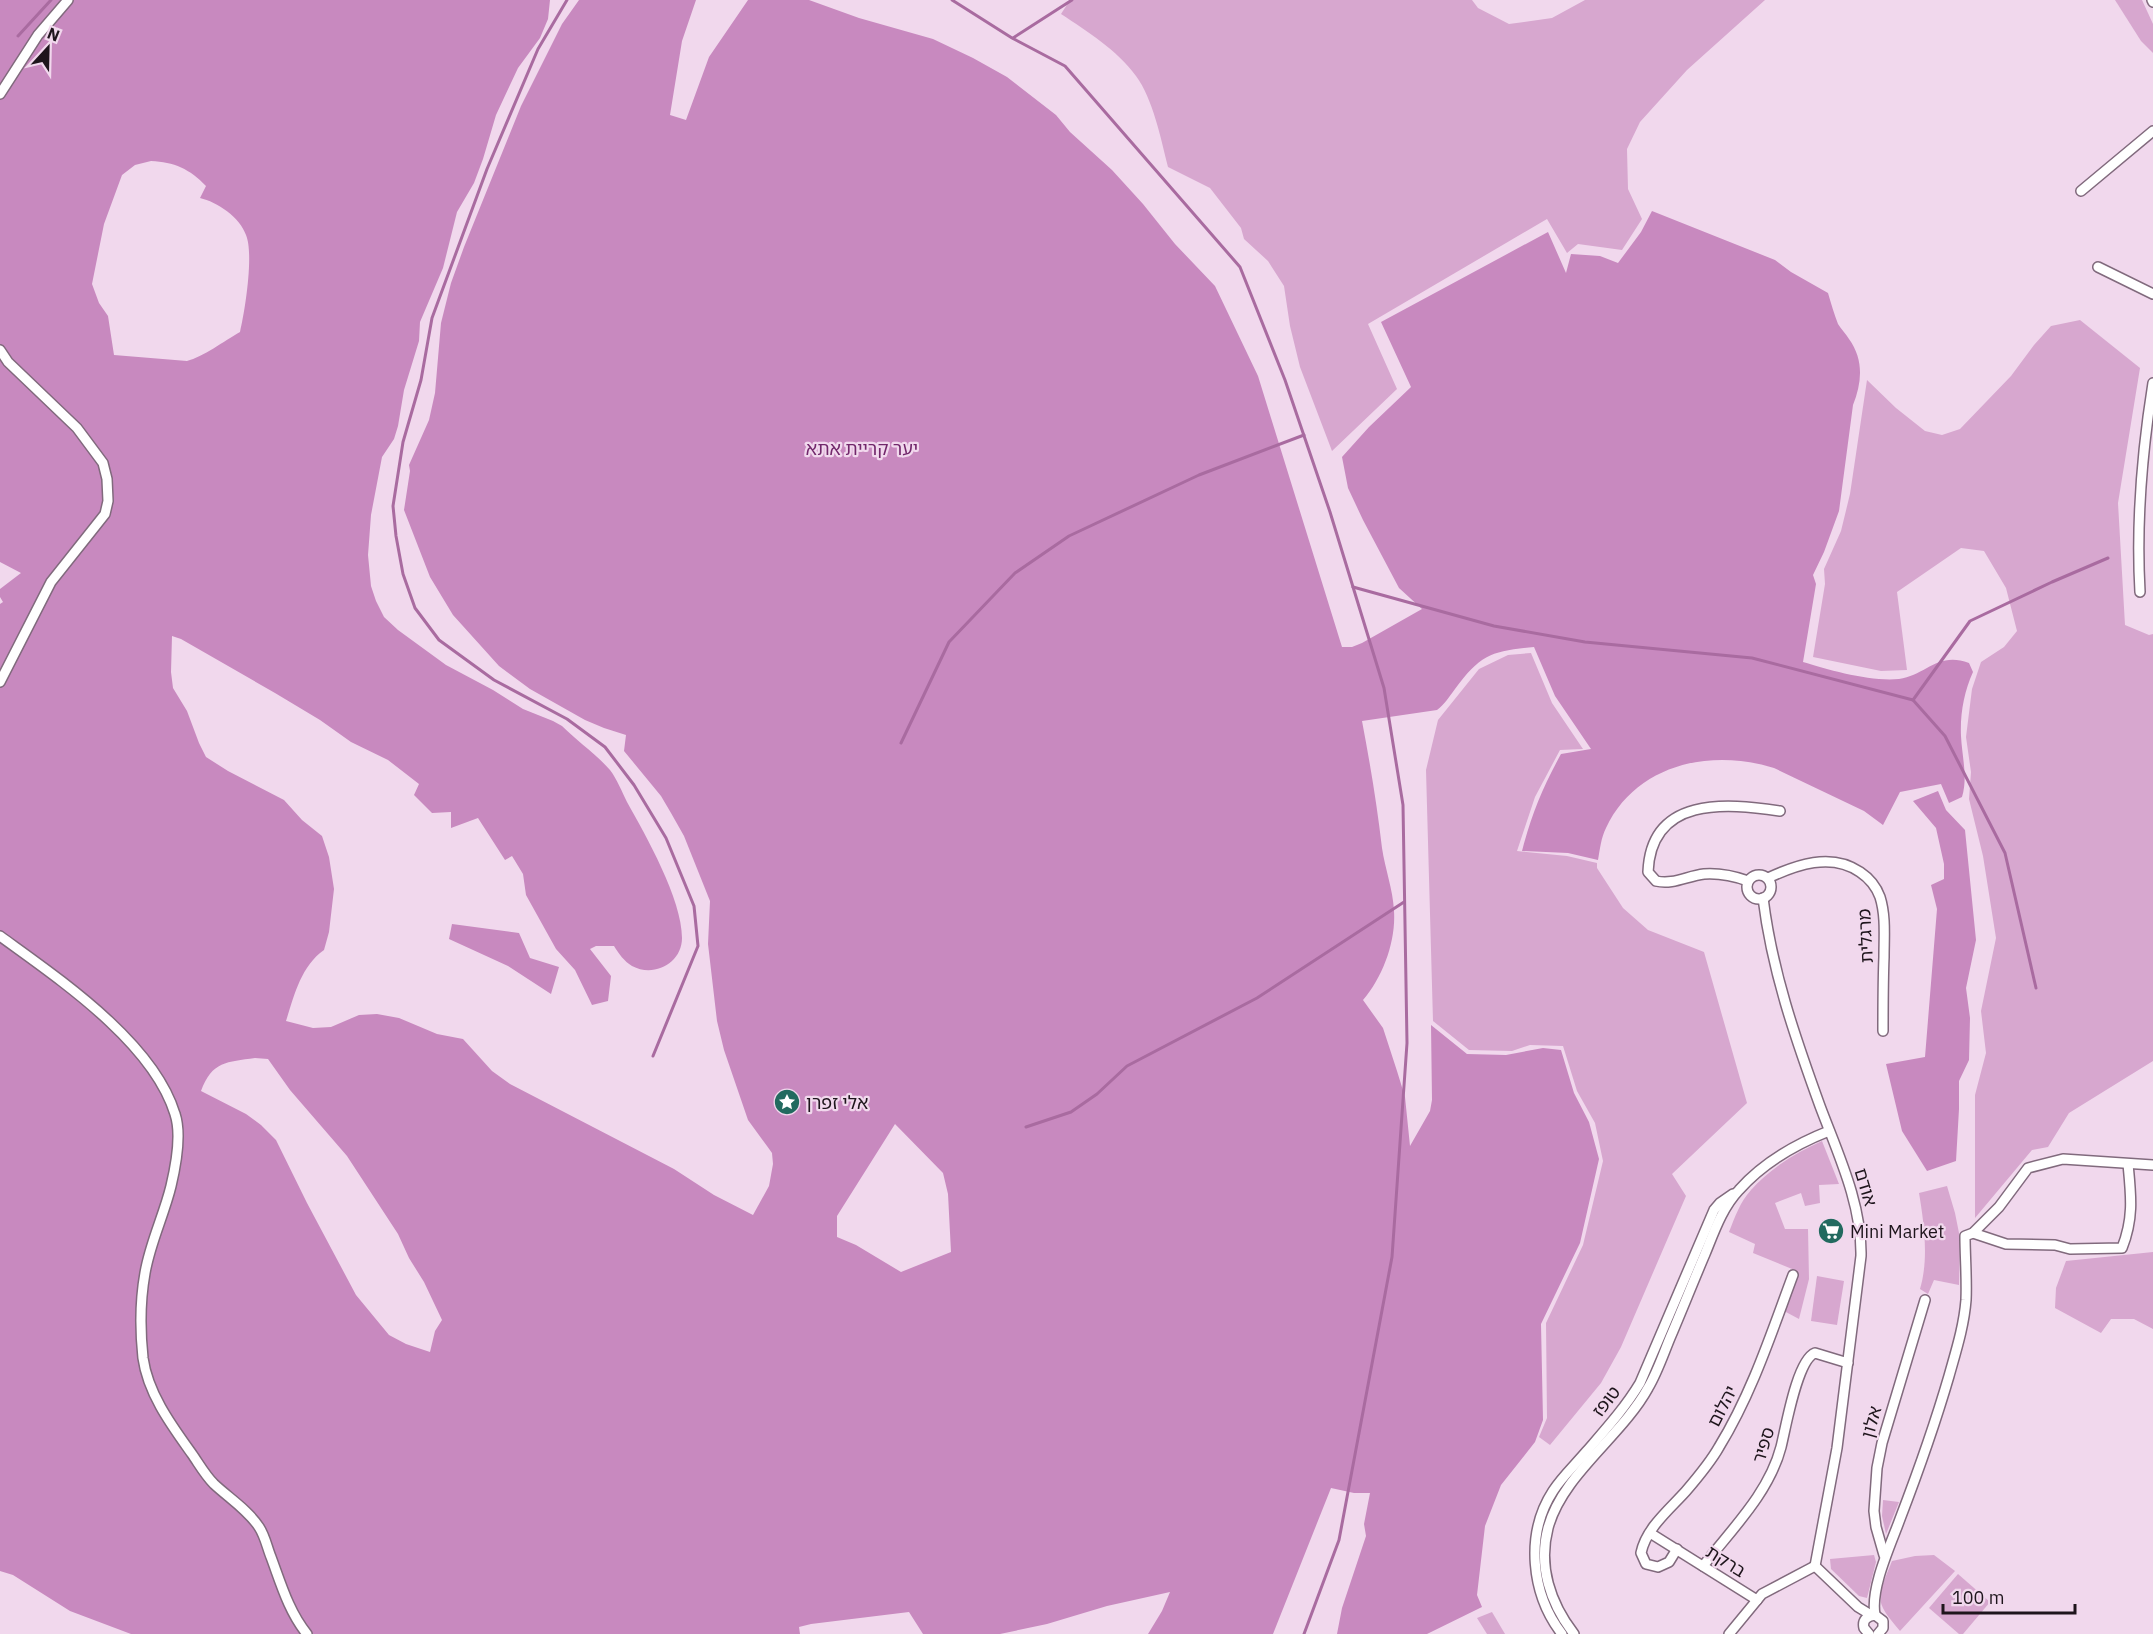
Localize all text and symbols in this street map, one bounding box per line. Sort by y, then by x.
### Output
north arrow [18,18,78,78]
text: N [44,23,63,46]
park label: יער קריית אתא [806,437,918,460]
street label: מרגלית [1852,908,1878,964]
place icon: אלי זפרן [772,1087,802,1117]
place label: אלי זפרן [806,1091,868,1114]
street label: אודם [1849,1165,1883,1209]
supermarket icon: Mini Market [1816,1216,1846,1246]
place label: Mini Market [1850,1220,1944,1243]
street label: טופז [1587,1381,1625,1421]
street label: יהלום [1702,1382,1742,1430]
street label: אלון [1856,1403,1886,1441]
street label: ספיר [1747,1424,1779,1466]
street label: ברקת [1702,1540,1750,1582]
scale bar [1943,1577,2075,1615]
text: 100 m [1952,1586,2004,1609]

